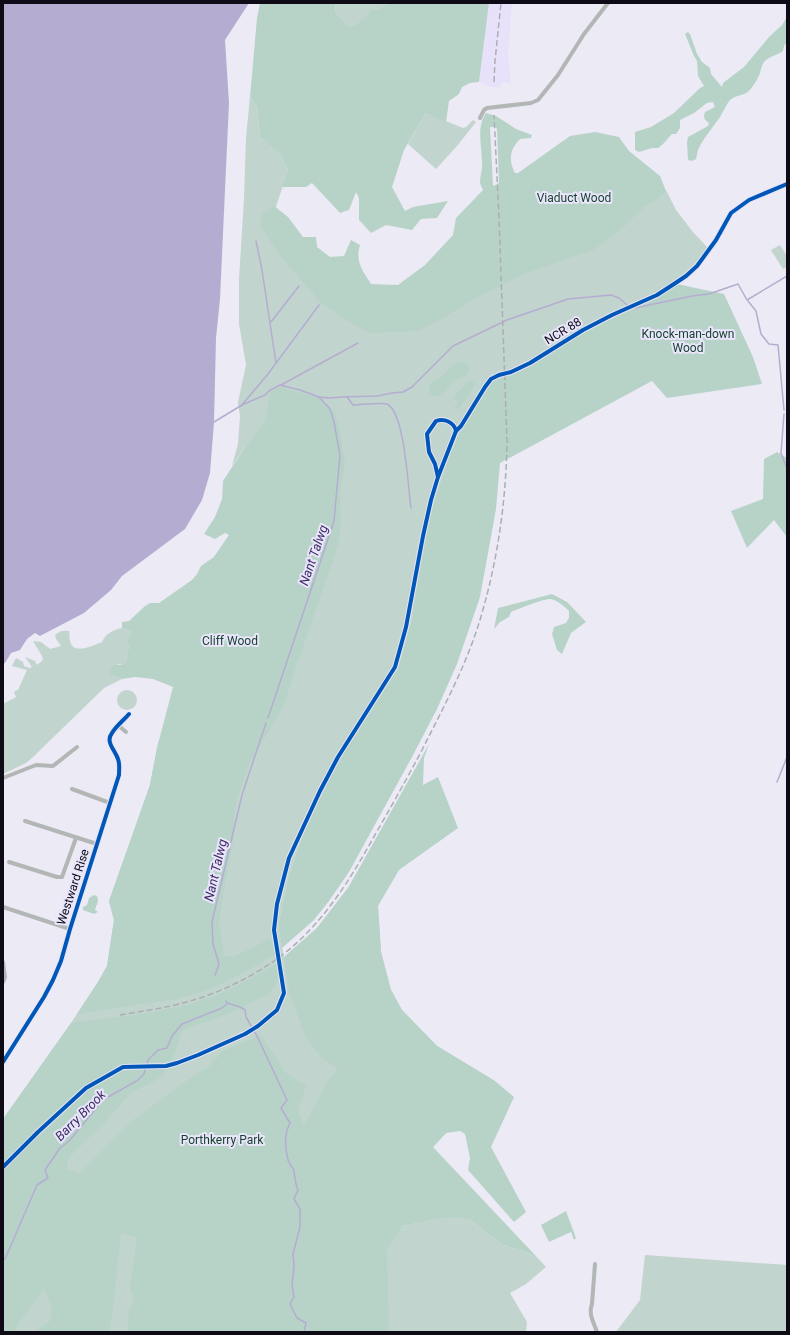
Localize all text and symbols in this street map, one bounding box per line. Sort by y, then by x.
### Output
park label: Viaduct Wood [537,191,611,205]
street label: NCR 88 [542,315,584,347]
park label: Knock-man-down Wood [642,327,734,355]
water label: Nant Talwg [296,523,331,587]
park label: Cliff Wood [202,634,258,648]
water label: Nant Talwg [201,838,230,903]
street label: Westward Rise [54,847,92,927]
water label: Barry Brook [52,1087,109,1144]
park label: Porthkerry Park [181,1133,264,1147]

